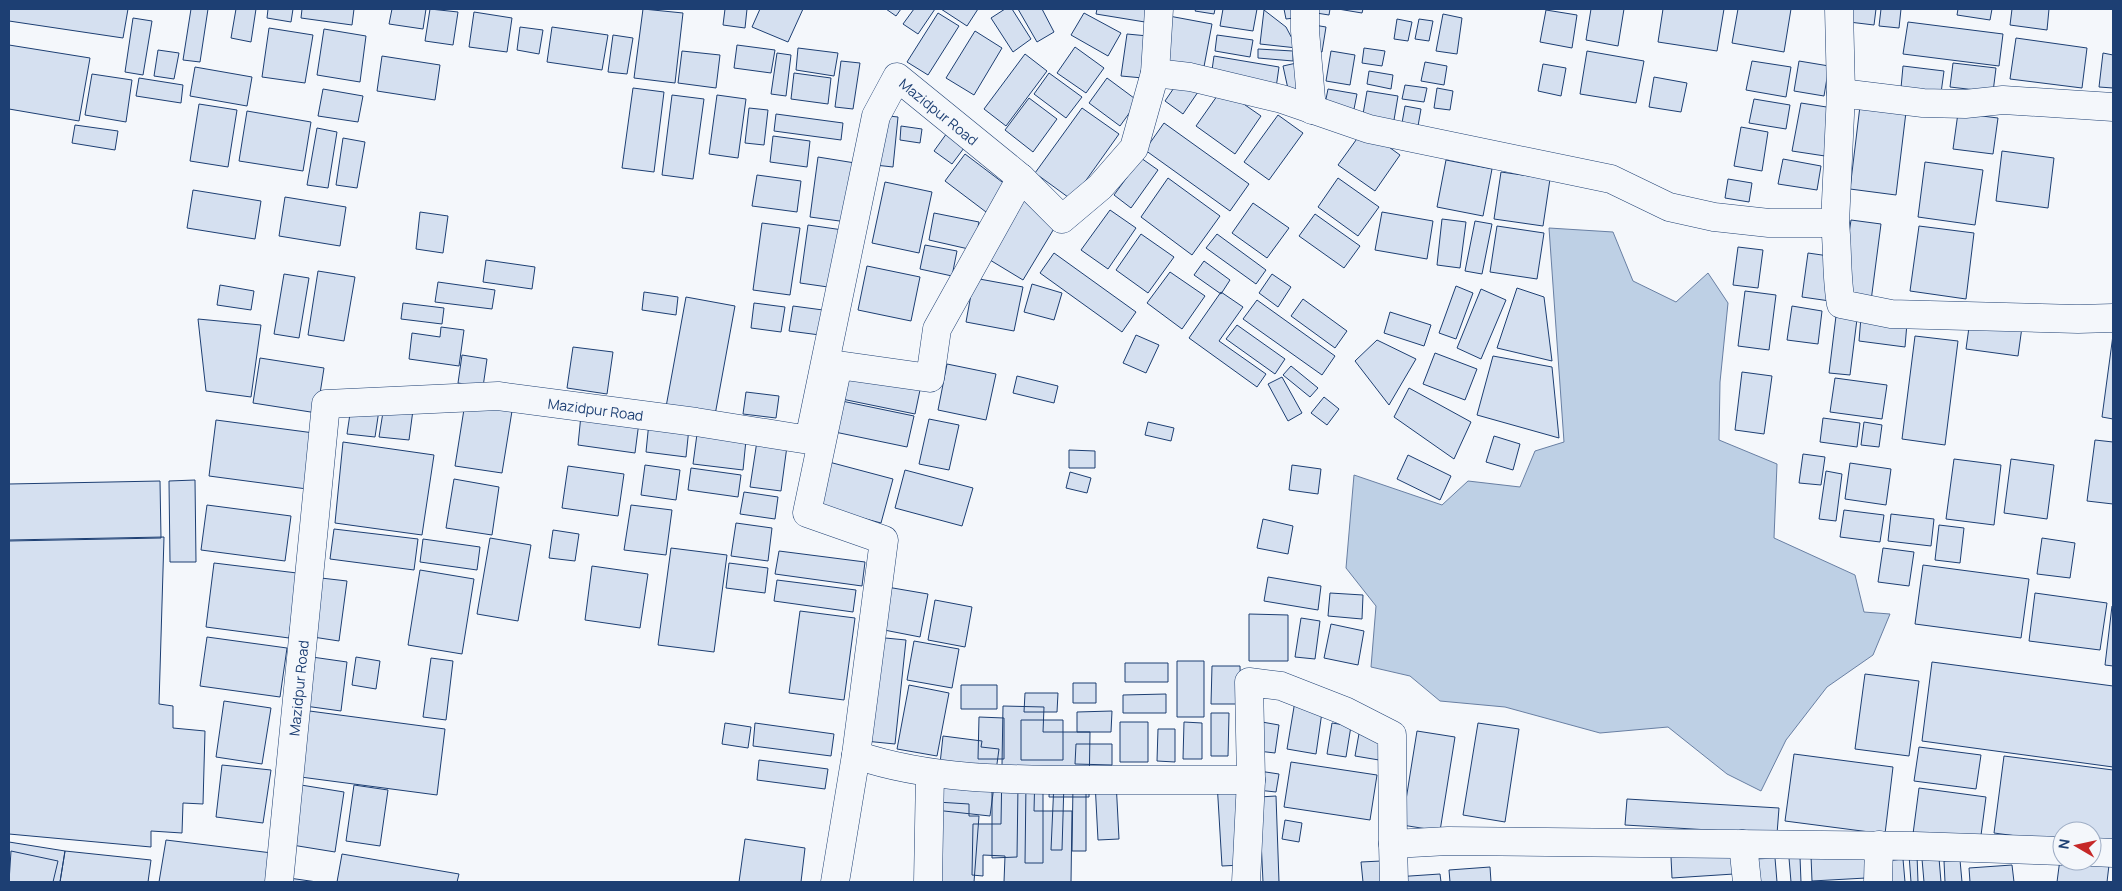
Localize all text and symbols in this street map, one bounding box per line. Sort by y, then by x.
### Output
street label: Mazidpur Road [896,73,982,149]
street label: Mazidpur Road [547,393,645,425]
street label: Mazidpur Road [284,639,312,737]
north arrow [2052,821,2102,871]
text: N [2053,837,2074,850]

